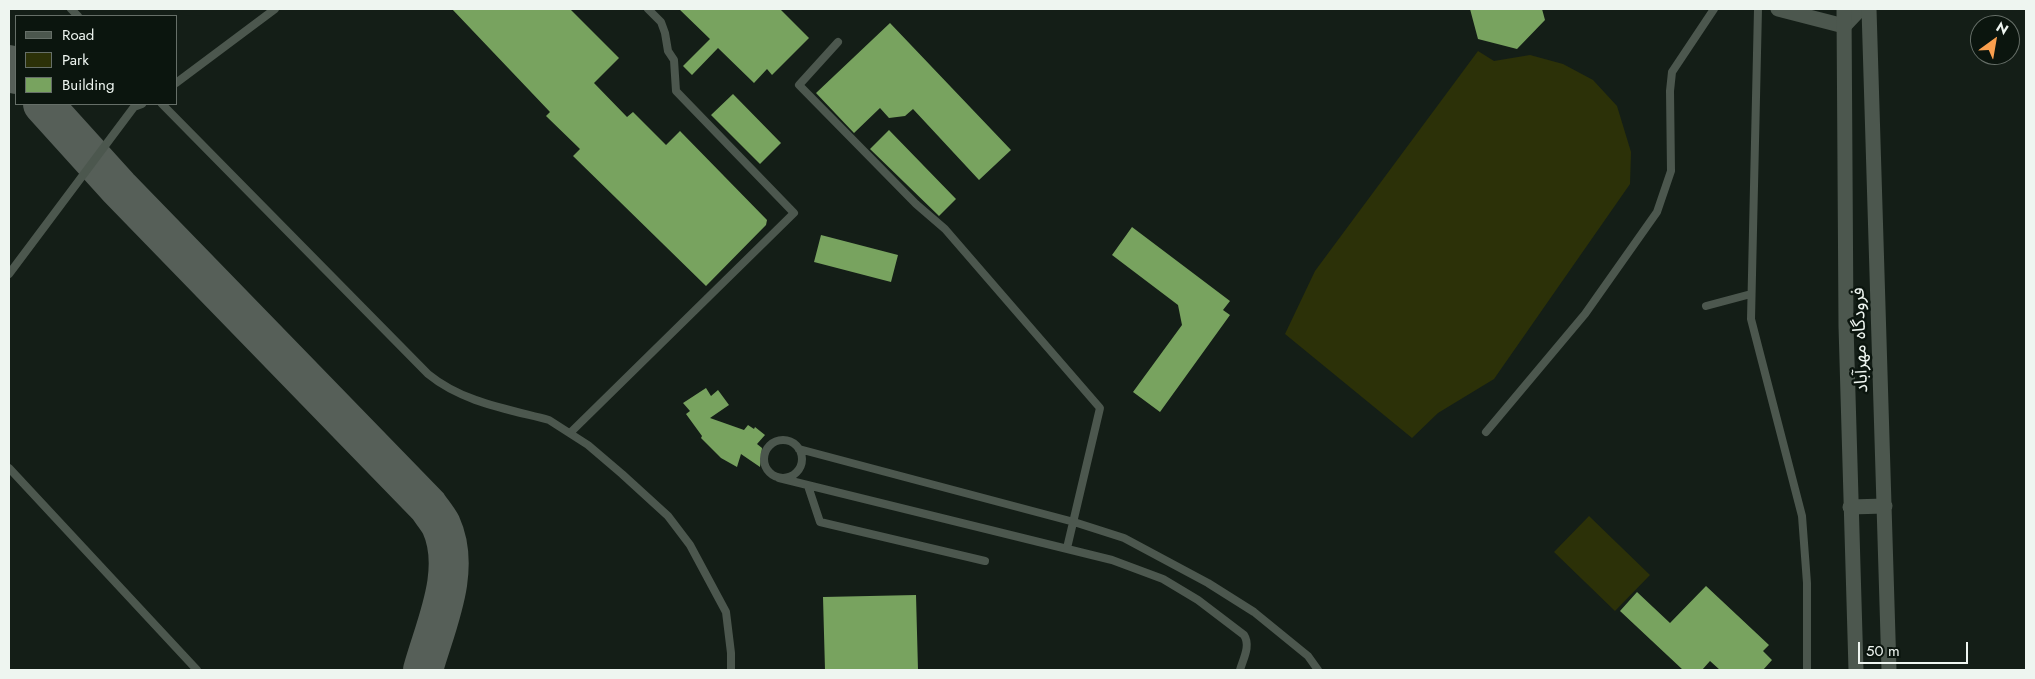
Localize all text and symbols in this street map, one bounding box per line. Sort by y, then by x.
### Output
legend [15,15,178,105]
north arrow [1970,15,2020,65]
text: N [1992,17,2012,40]
text: Road [62,24,94,46]
text: Park [62,49,89,71]
text: Building [62,74,114,96]
street label: فرودگاه مهرآباد [1848,287,1874,393]
scale bar [1860,632,1970,664]
text: 50 m [1866,640,1900,662]

